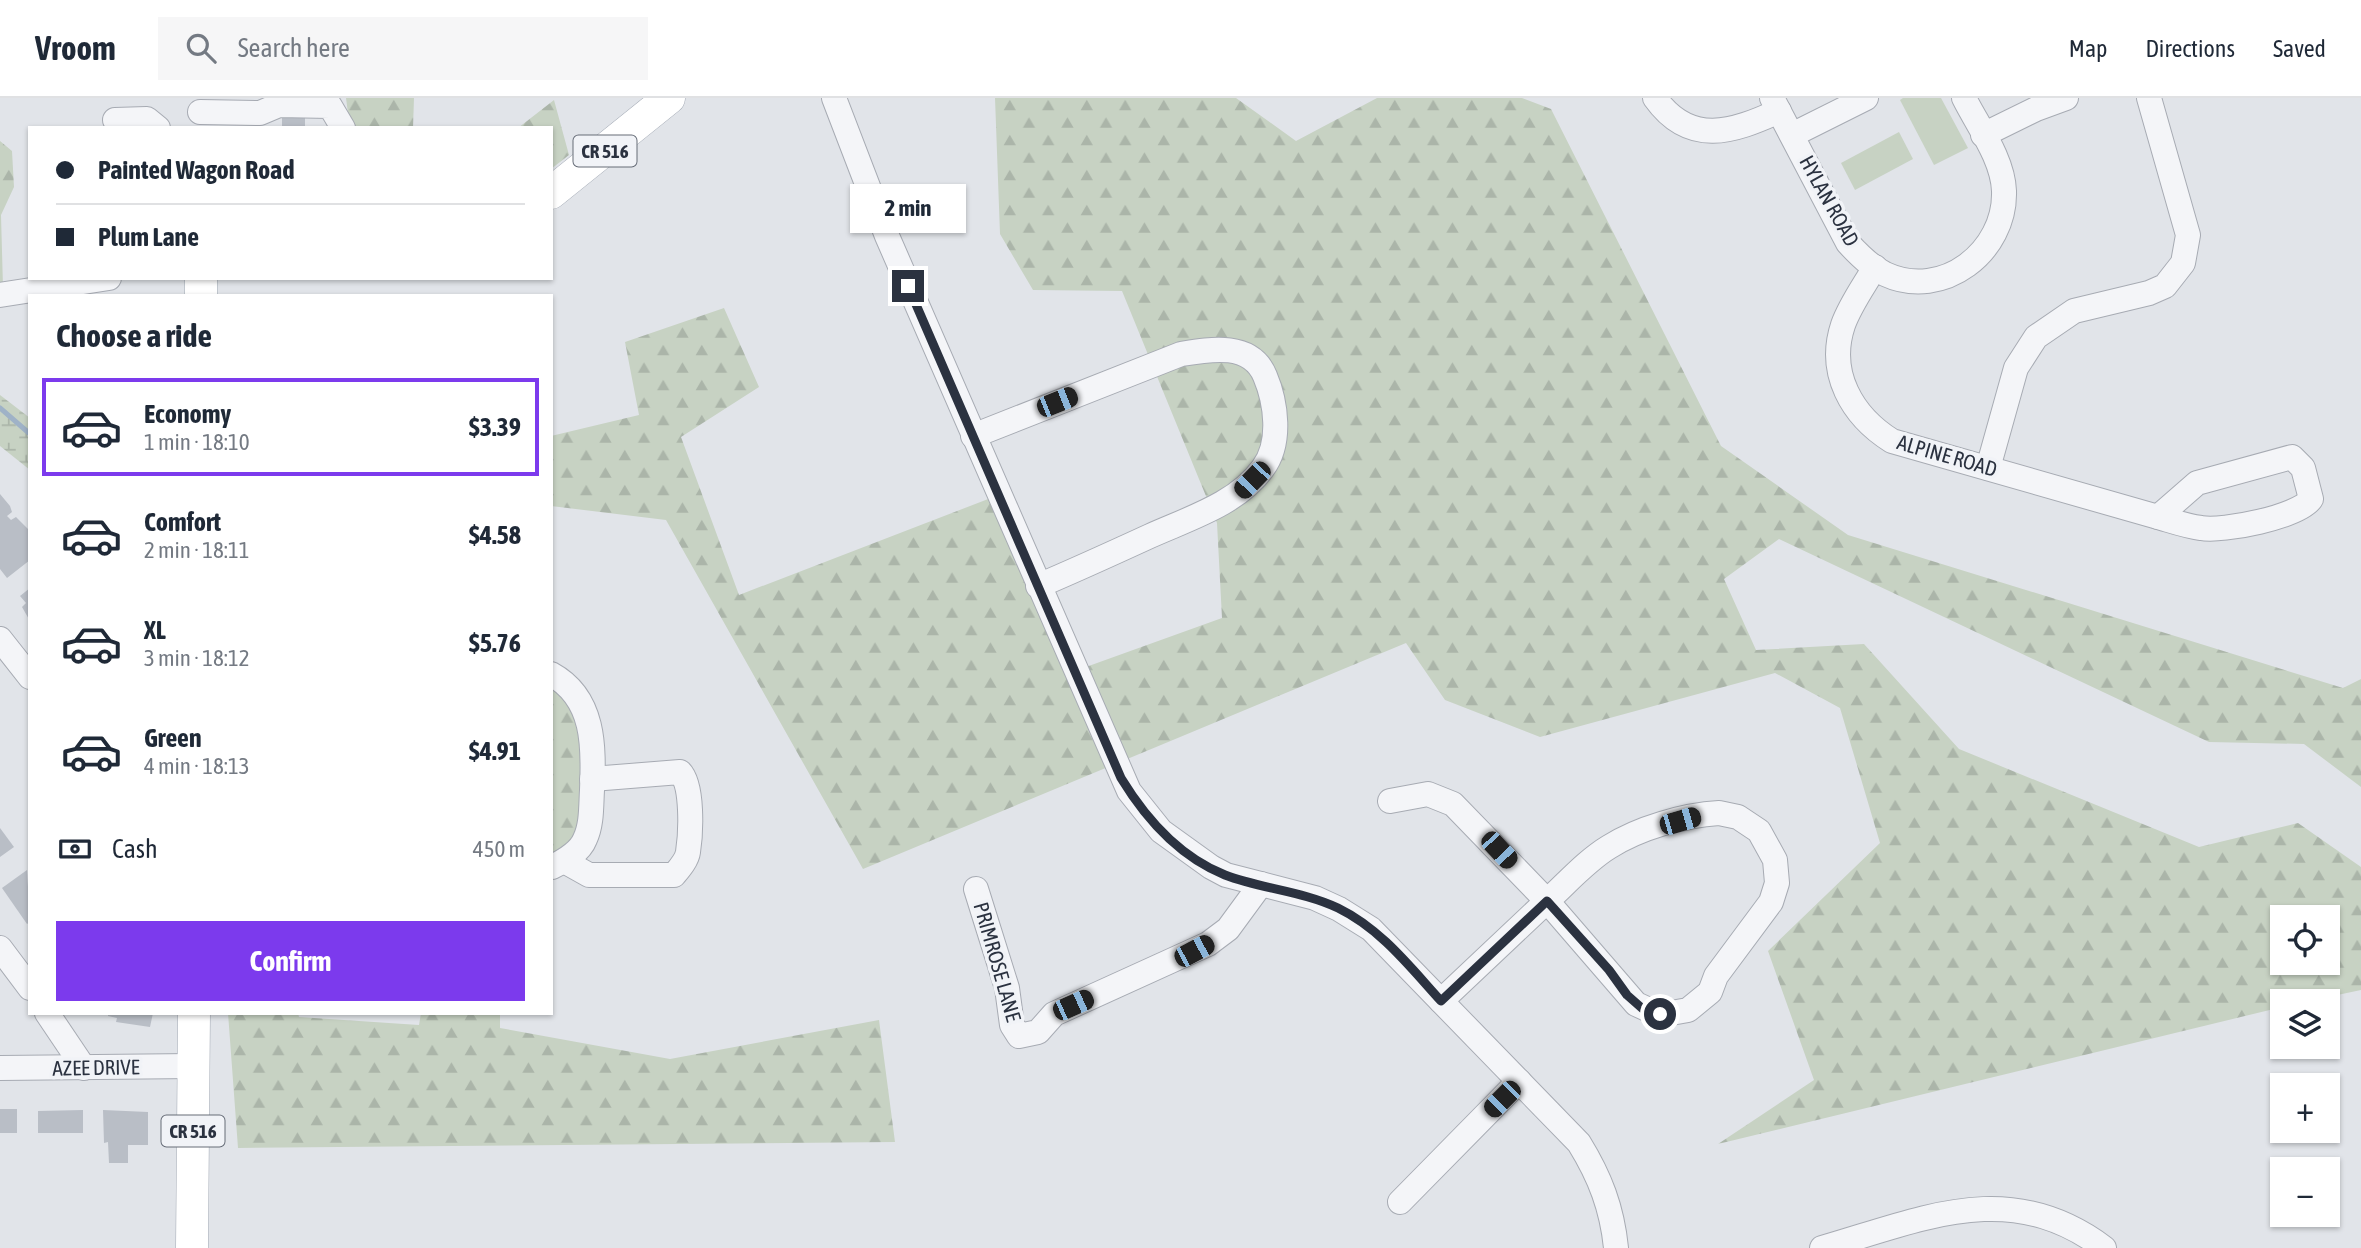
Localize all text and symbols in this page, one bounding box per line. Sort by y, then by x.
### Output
search box [158,17,648,80]
text: Vroom [35,29,116,67]
icon: search [182,29,220,67]
text: Search here [238,33,350,63]
text: Map [2069,35,2107,62]
text: Directions [2145,35,2235,62]
text: Saved [2273,35,2326,62]
road number: CR 516 [574,136,636,166]
street label: HYLAN ROAD [1795,151,1865,250]
text: Painted Wagon Road [98,155,295,185]
callout: 2 min [850,184,966,234]
text: 2 min [885,195,931,221]
text: Plum Lane [98,222,199,252]
route end [892,270,924,302]
text: Choose a ride [56,317,212,354]
car [1034,384,1081,420]
icon: car [60,396,123,459]
text: Economy [144,399,231,429]
text: $3.39 [469,412,521,442]
text: 1 min · 18:10 [144,429,250,455]
street label: ALPINE ROAD [1895,429,2000,481]
car [1230,458,1275,502]
icon: car [60,504,123,567]
text: Comfort [144,507,221,537]
text: $4.58 [469,520,521,550]
text: 2 min · 18:11 [144,537,250,563]
icon: car [60,612,123,675]
text: XL [144,615,166,645]
text: $5.76 [469,628,521,658]
text: 3 min · 18:12 [144,645,250,671]
icon: car [60,720,123,783]
text: Green [144,723,202,753]
text: $4.91 [469,736,521,766]
text: 4 min · 18:13 [144,753,250,779]
car [1657,805,1704,837]
car [1477,827,1522,873]
icon: cash [56,830,94,868]
text: Cash [112,834,158,864]
text: 450 m [473,836,525,862]
street label: PRIMROSE LANE [969,899,1026,1024]
map controls [2270,905,2340,1227]
button: locate [2270,905,2340,975]
button: Confirm [56,921,525,1001]
car [1171,932,1218,970]
car [1050,987,1097,1023]
button: layers [2270,989,2340,1059]
route start [1644,998,1676,1030]
street label: AZEE DRIVE [52,1054,140,1080]
button: + [2270,1073,2340,1143]
car [1480,1077,1525,1121]
road number: CR 516 [162,1116,224,1147]
button: − [2270,1157,2340,1227]

